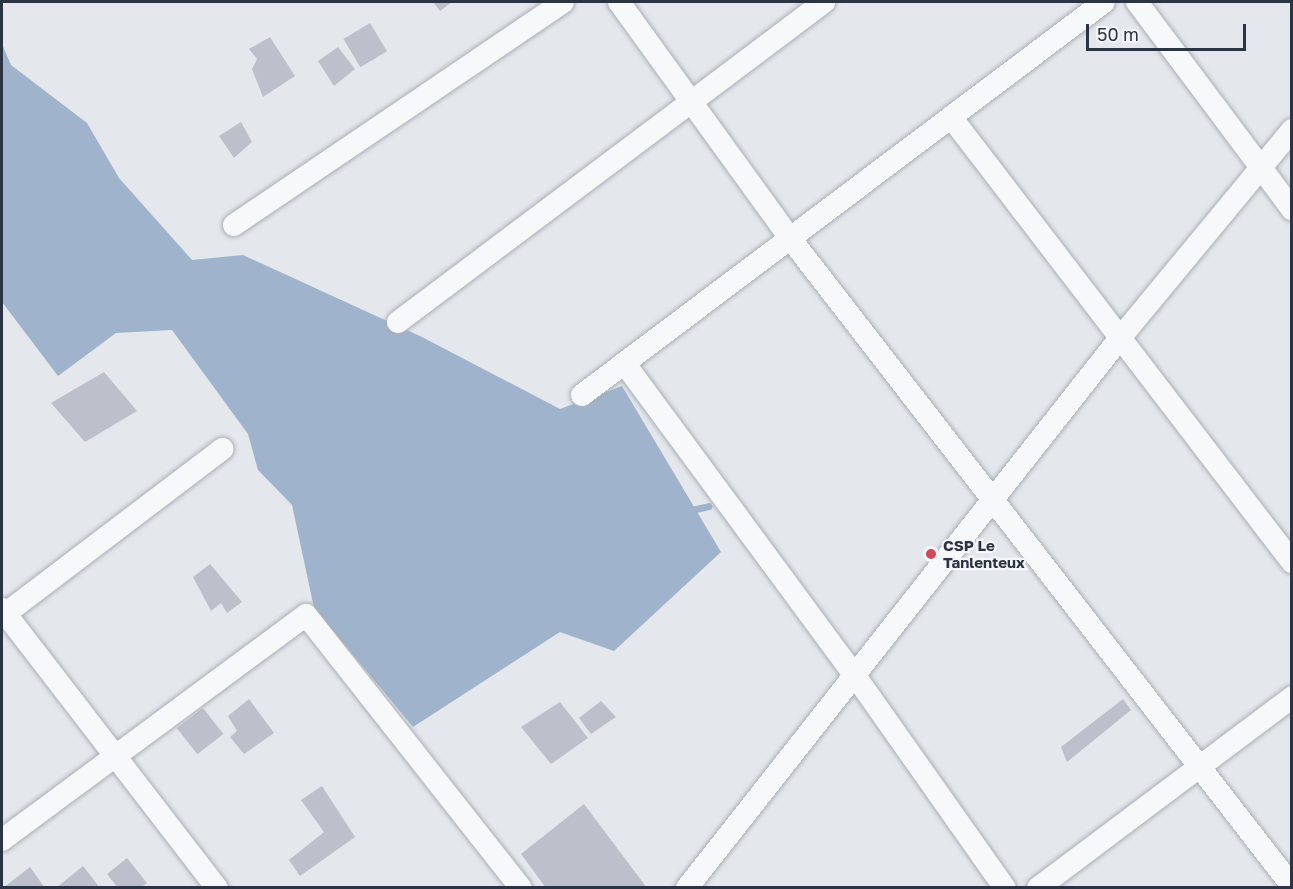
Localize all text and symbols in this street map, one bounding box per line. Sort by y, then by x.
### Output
scale bar [1089,12,1250,50]
text: 50 m [1097,23,1139,45]
place label: CSP Le Tanlenteux [943,536,1025,571]
marker: CSP Le Tanlenteux [924,547,938,561]

